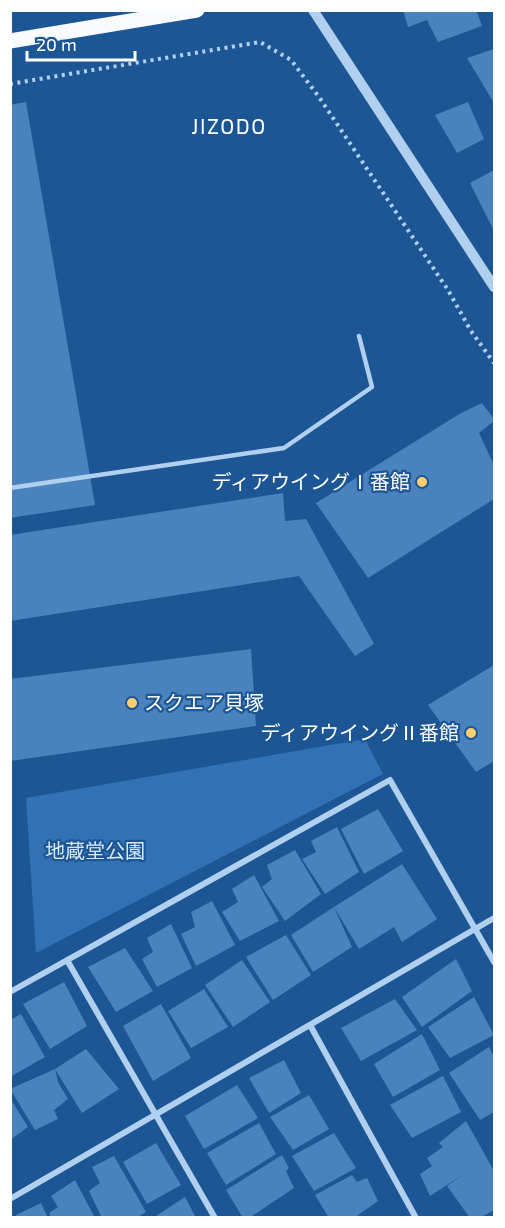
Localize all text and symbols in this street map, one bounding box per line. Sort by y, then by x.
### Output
scale bar [27,24,135,62]
text: 20 m [36,33,77,55]
district label: JIZODO [191,113,267,138]
place label: ディアウイングⅠ番館 [211,469,410,493]
marker: ディアウイングⅠ番館 [415,475,429,489]
place label: スクエア貝塚 [144,690,264,714]
marker: スクエア貝塚 [125,696,139,710]
place label: ディアウイングⅡ番館 [260,720,459,744]
marker: ディアウイングⅡ番館 [464,726,478,740]
park label: 地蔵堂公園 [45,838,145,862]

